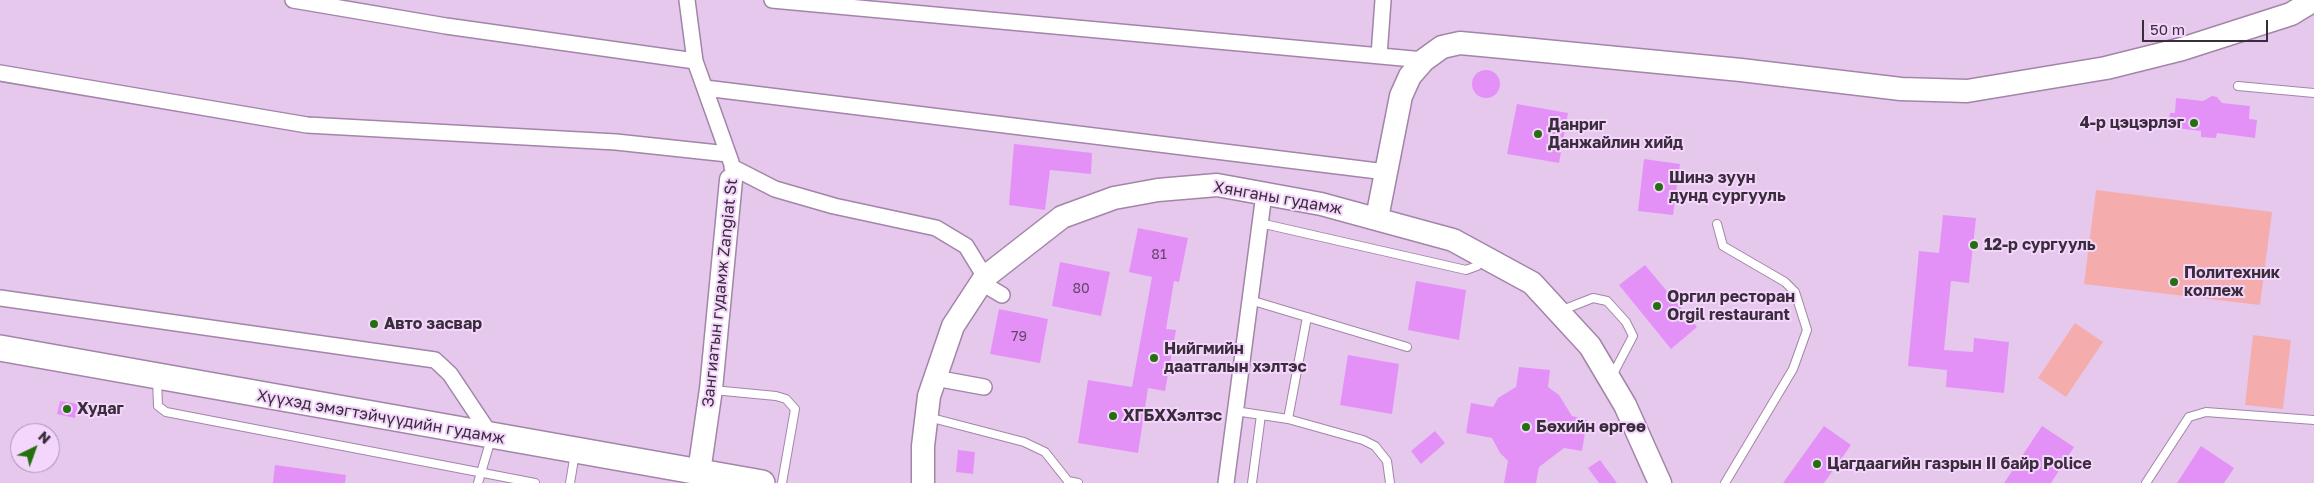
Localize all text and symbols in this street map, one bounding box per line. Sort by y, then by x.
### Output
scale bar [2144,10,2270,42]
text: 50 m [2150,20,2185,38]
place label: 4-р цэцэрлэг [2080,113,2184,133]
place label: Данриг Данжайлин хийд [1548,115,1683,153]
marker: 4-р цэцэрлэг [2188,117,2200,129]
marker: Данриг Данжайлин хийд [1532,128,1544,140]
place label: Шинэ зуун дунд сургууль [1669,168,1786,206]
street label: Хянганы гудамж [1212,177,1344,219]
street label: Зангиатын гудамж Zangiat St [698,178,742,408]
marker: Шинэ зуун дунд сургууль [1653,181,1665,193]
place label: 12-р сургууль [1984,235,2096,255]
marker: 12-р сургууль [1968,239,1980,251]
house number: 81 [1151,247,1167,263]
place label: Политехник коллеж [2184,263,2280,301]
marker: Политехник коллеж [2168,276,2180,288]
house number: 80 [1072,281,1090,297]
place label: Оргил ресторан Orgil restaurant [1667,287,1795,325]
marker: Оргил ресторан Orgil restaurant [1651,300,1663,312]
place label: Авто засвар [384,314,482,334]
marker: Авто засвар [368,318,380,330]
house number: 79 [1011,329,1027,345]
place label: Нийгмийн даатгалын хэлтэс [1164,339,1307,377]
marker: Нийгмийн даатгалын хэлтэс [1148,352,1160,364]
street label: Хүүхэд эмэгтэйчүүдийн гудамж [256,386,506,448]
place label: Худаг [77,399,124,419]
marker: Худаг [61,403,73,415]
place label: ХГБХХэлтэс [1123,406,1222,426]
marker: ХГБХХэлтэс [1107,410,1119,422]
place label: Бөхийн өргөө [1536,417,1646,437]
marker: Бөхийн өргөө [1520,421,1532,433]
north arrow [10,423,60,473]
text: N [35,427,54,447]
place label: Цагдаагийн газрын II байр Police [1827,454,2092,474]
marker: Цагдаагийн газрын II байр Police [1811,458,1823,470]

